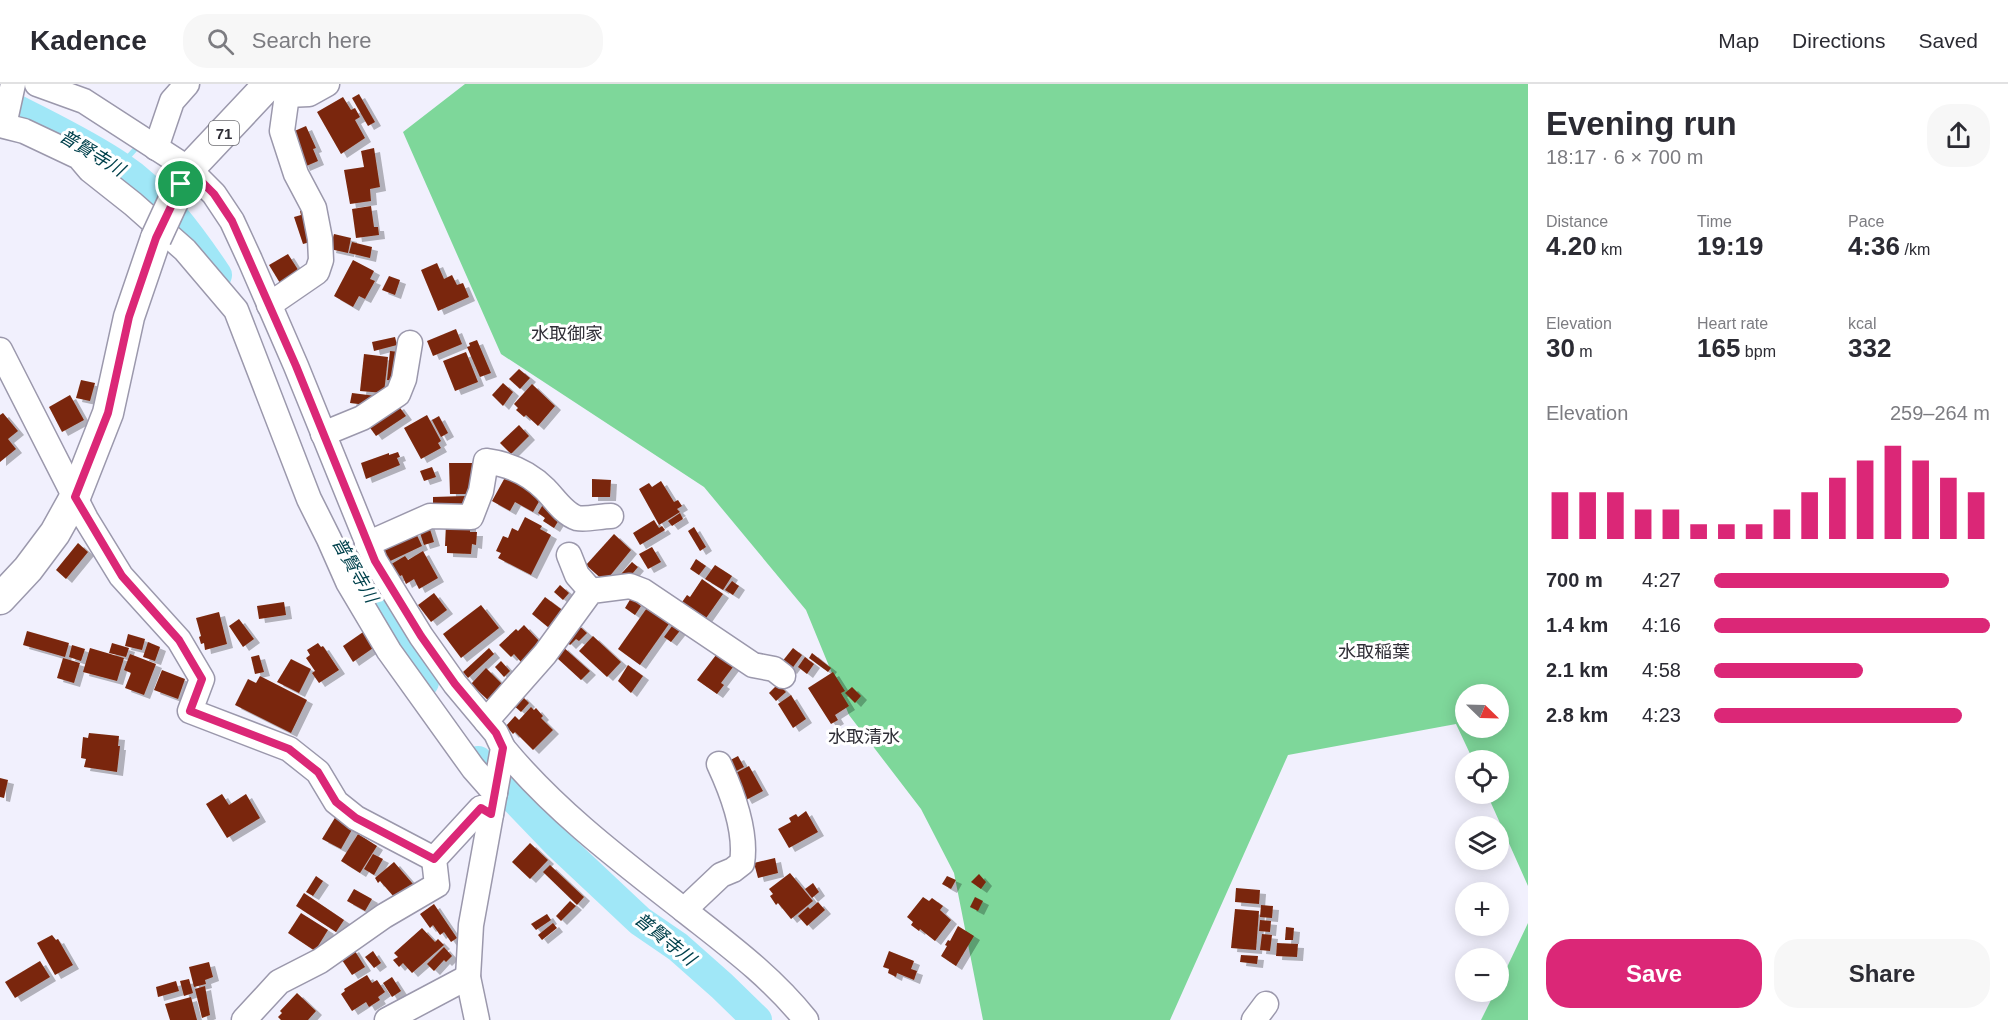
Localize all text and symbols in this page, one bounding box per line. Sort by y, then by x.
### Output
search box [183,14,603,68]
text: Kadence [30,25,147,56]
icon: search [204,25,237,58]
text: Search here [252,28,372,53]
text: Map [1718,29,1759,52]
text: Directions [1792,29,1885,52]
text: Saved [1918,29,1978,52]
button: share [1927,104,1990,167]
text: Evening run [1546,105,1737,142]
road number: 71 [209,121,239,145]
water label: 普賢寺川 [56,126,130,181]
text: 18:17 · 6 × 700 m [1546,146,1703,168]
pin [155,158,206,209]
icon: arrive [164,167,197,200]
text: Distance [1546,213,1608,230]
text: Time [1697,213,1732,230]
text: Pace [1848,213,1884,230]
text: 4.20 [1546,231,1597,261]
text: 19:19 [1697,231,1764,261]
text: 4:36 [1848,231,1900,261]
text: km [1597,241,1622,258]
text: /km [1900,241,1930,258]
text: Elevation [1546,315,1612,332]
text: Heart rate [1697,315,1768,332]
text: kcal [1848,315,1876,332]
district label: 水取御家 [531,324,603,344]
text: 30 [1546,333,1575,363]
text: 165 [1697,333,1740,363]
text: 332 [1848,333,1891,363]
text: m [1575,343,1593,360]
text: bpm [1740,343,1776,360]
text: Elevation [1546,402,1628,424]
text: 259–264 m [1890,402,1990,424]
water label: 普賢寺川 [328,534,383,608]
text: 700 m [1546,569,1603,591]
text: 4:27 [1642,569,1681,591]
text: 1.4 km [1546,614,1608,636]
text: 4:16 [1642,614,1681,636]
district label: 水取稲葉 [1338,642,1410,662]
text: 2.1 km [1546,659,1608,681]
text: 4:58 [1642,659,1681,681]
north arrow [1455,684,1509,738]
map controls [1455,684,1509,1002]
text: 2.8 km [1546,704,1608,726]
text: 4:23 [1642,704,1681,726]
district label: 水取清水 [828,727,900,747]
button: locate [1455,750,1509,804]
button: layers [1455,816,1509,870]
button: + [1455,882,1509,936]
water label: 普賢寺川 [631,909,701,971]
button: Save [1546,939,1762,1008]
button: Share [1774,939,1990,1008]
button: − [1455,948,1509,1002]

